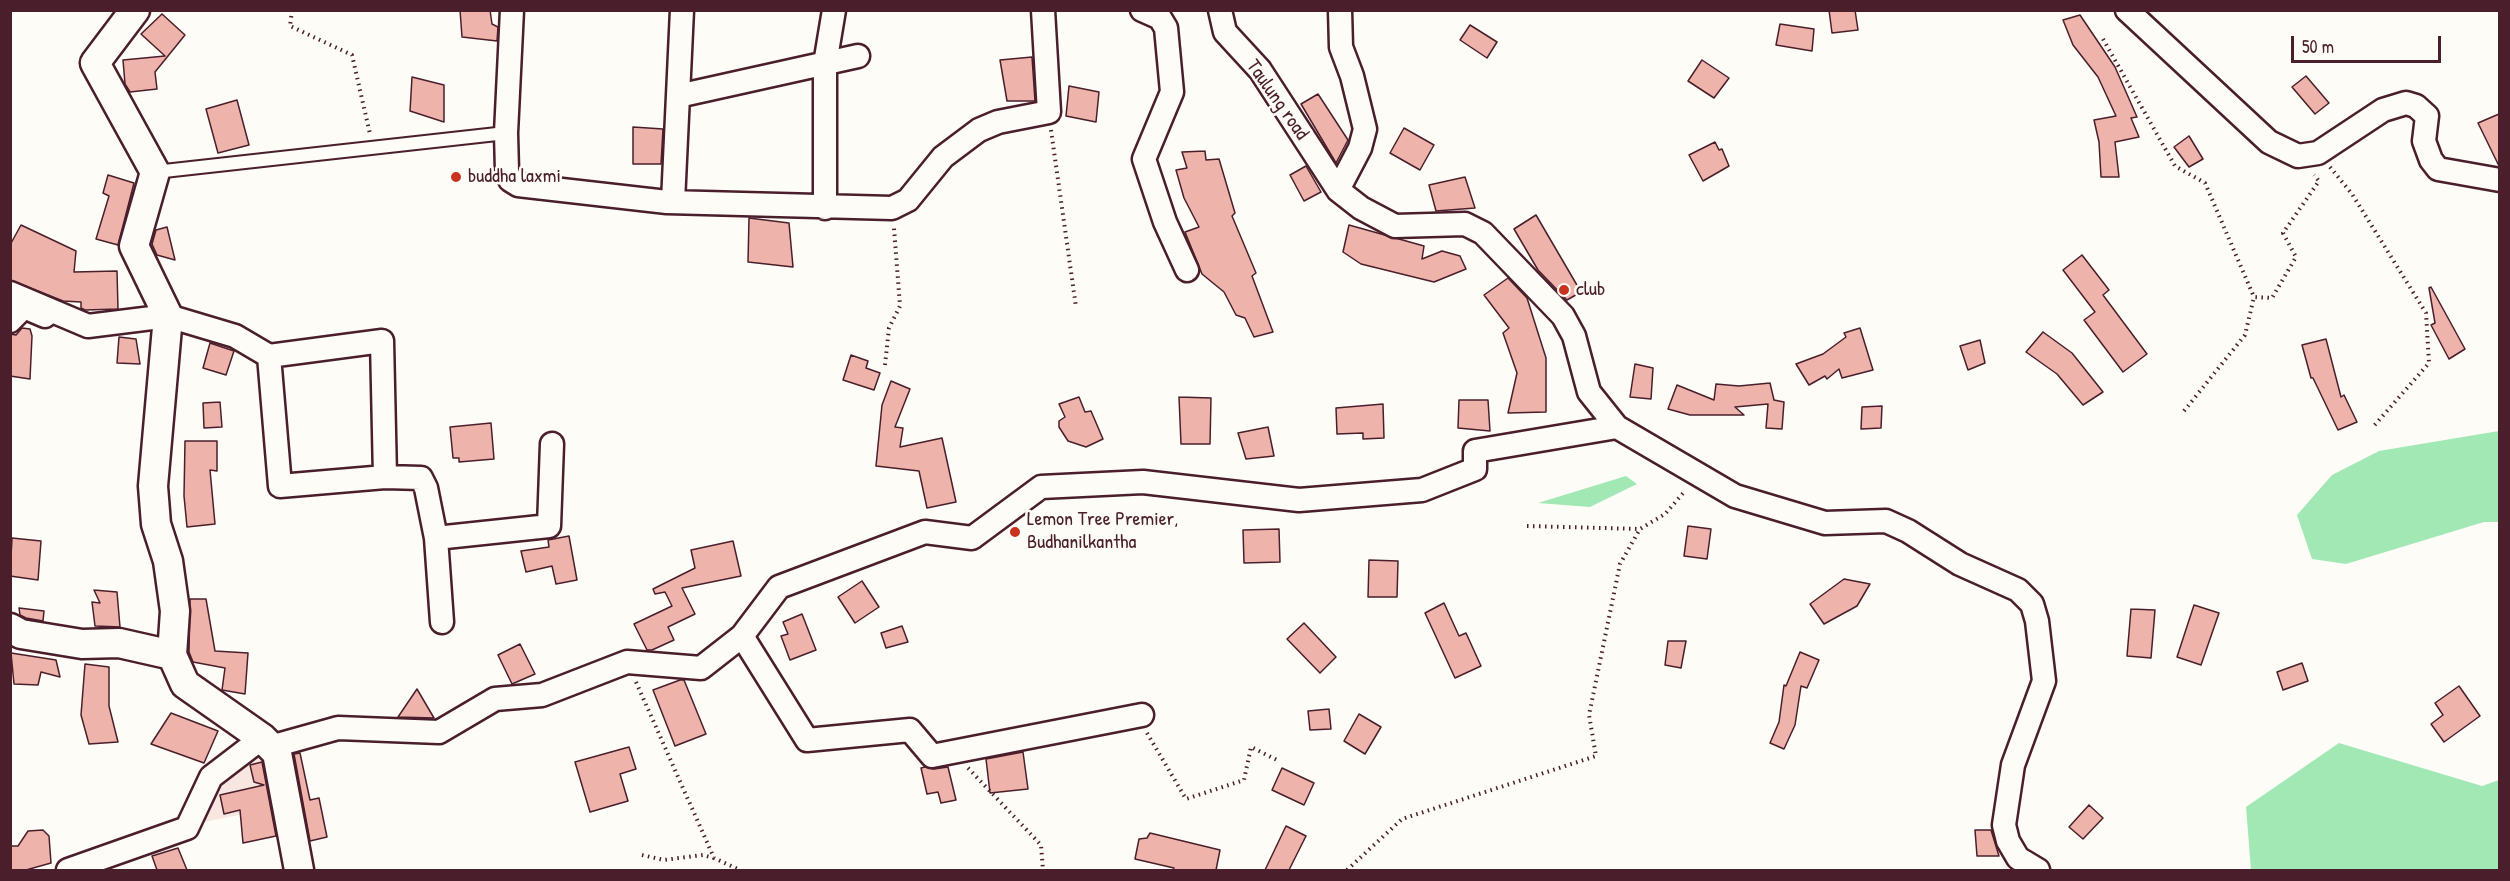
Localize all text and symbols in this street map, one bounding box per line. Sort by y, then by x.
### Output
scale bar [2294,24,2444,62]
text: 50 m [2302,34,2334,59]
street label: Taulung road [1241,55,1313,145]
place label: buddha laxmi [468,165,561,189]
marker: buddha laxmi [449,170,463,184]
place label: club [1576,278,1605,302]
marker: club [1557,283,1571,297]
place label: Lemon Tree Premier, Budhanilkantha [1027,508,1178,555]
marker: Lemon Tree Premier, Budhanilkantha [1008,525,1022,539]

